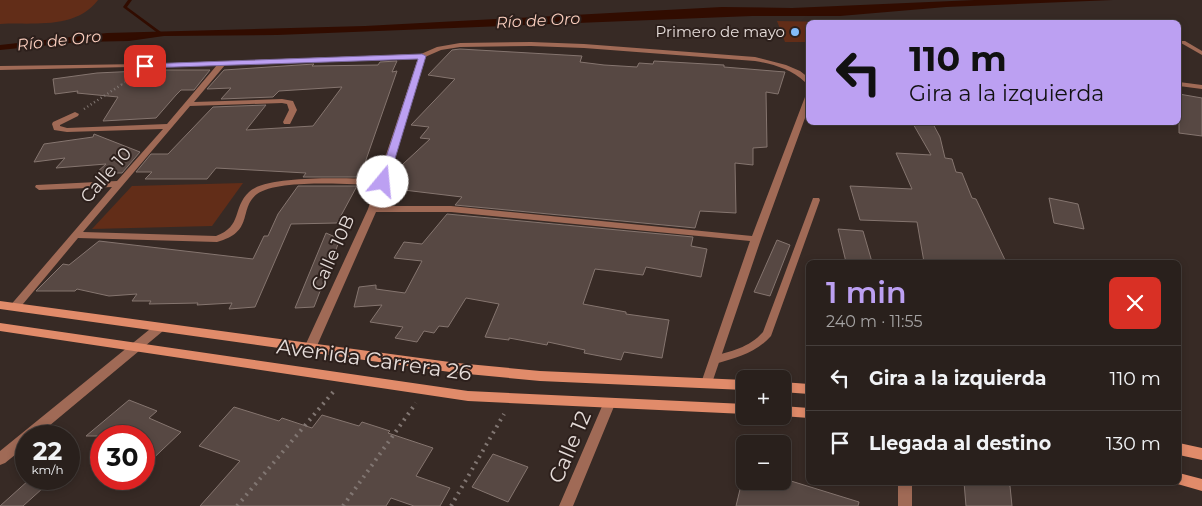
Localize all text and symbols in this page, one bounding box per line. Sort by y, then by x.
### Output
water label: Río de Oro [495,9,581,32]
place label: Primero de mayo [656,22,785,41]
marker: Primero de mayo [789,26,801,38]
water label: Río de Oro [16,27,102,54]
text: 110 m [909,37,1007,80]
icon: left [826,40,891,105]
pin [124,45,166,87]
icon: arrive [131,52,159,80]
text: Gira a la izquierda [909,80,1104,107]
street label: Calle 10 [76,143,136,207]
position arrow [356,155,408,207]
street label: Calle 10B [307,212,359,294]
text: 1 min [826,274,907,311]
button: close [1109,277,1161,329]
text: 240 m · 11:55 [826,312,922,331]
street label: Avenida Carrera 26 [275,333,473,386]
icon: left [826,364,854,392]
text: Gira a la izquierda [869,367,1047,390]
text: 110 m [1110,367,1161,390]
map controls [736,370,791,490]
button: + [736,370,791,425]
street label: Calle 12 [543,407,596,487]
speed limit sign: 30 [90,425,155,490]
icon: arrive [826,429,854,457]
text: Llegada al destino [869,432,1051,455]
text: 130 m [1106,432,1161,455]
button: − [736,435,791,490]
text: 22 [33,436,62,466]
text: km/h [31,462,64,477]

